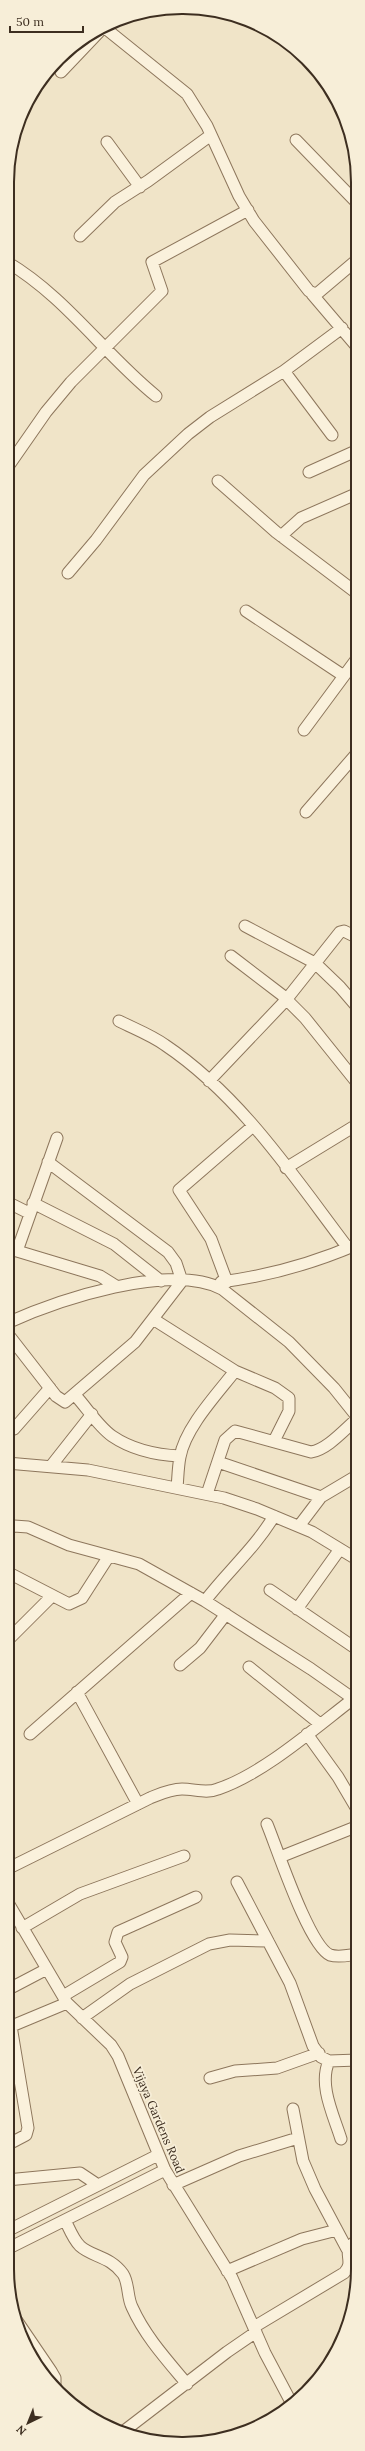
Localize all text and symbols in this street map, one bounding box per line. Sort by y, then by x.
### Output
scale bar [10,8,83,34]
text: 50 m [16,14,44,29]
street label: Vijaya Gardens Road [129,2064,188,2175]
north arrow [8,2403,48,2443]
text: N [13,2422,29,2438]

